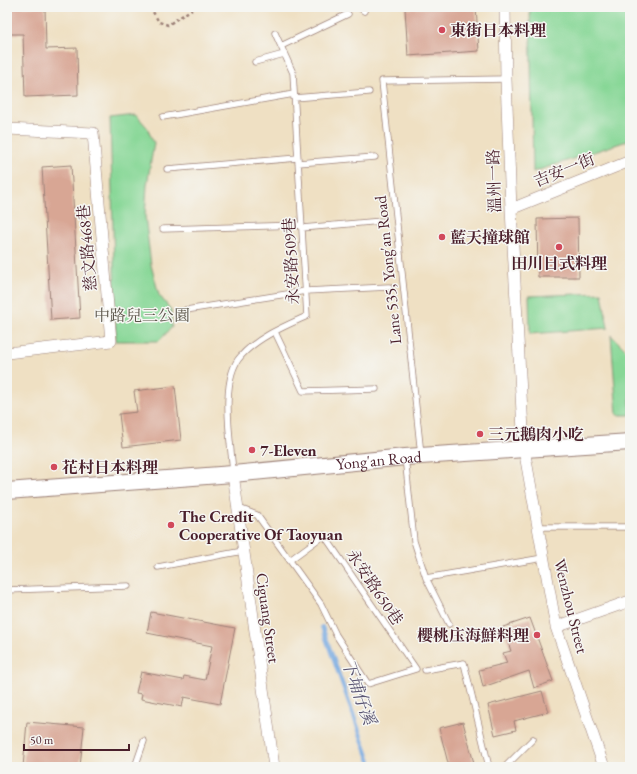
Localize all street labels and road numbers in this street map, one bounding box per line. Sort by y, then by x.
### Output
street label: 吉安一街 [530,148,598,192]
street label: 溫州一路 [482,149,506,213]
street label: Lane 535, Yong'an Road [370,194,406,345]
street label: 慈文路468巷 [73,204,101,292]
street label: 永安路509巷 [278,217,304,305]
street label: Yong'an Road [335,445,423,474]
street label: 永安路650巷 [342,545,408,629]
street label: Wenzhou Street [549,557,593,655]
street label: Ciguang Street [251,572,285,664]

